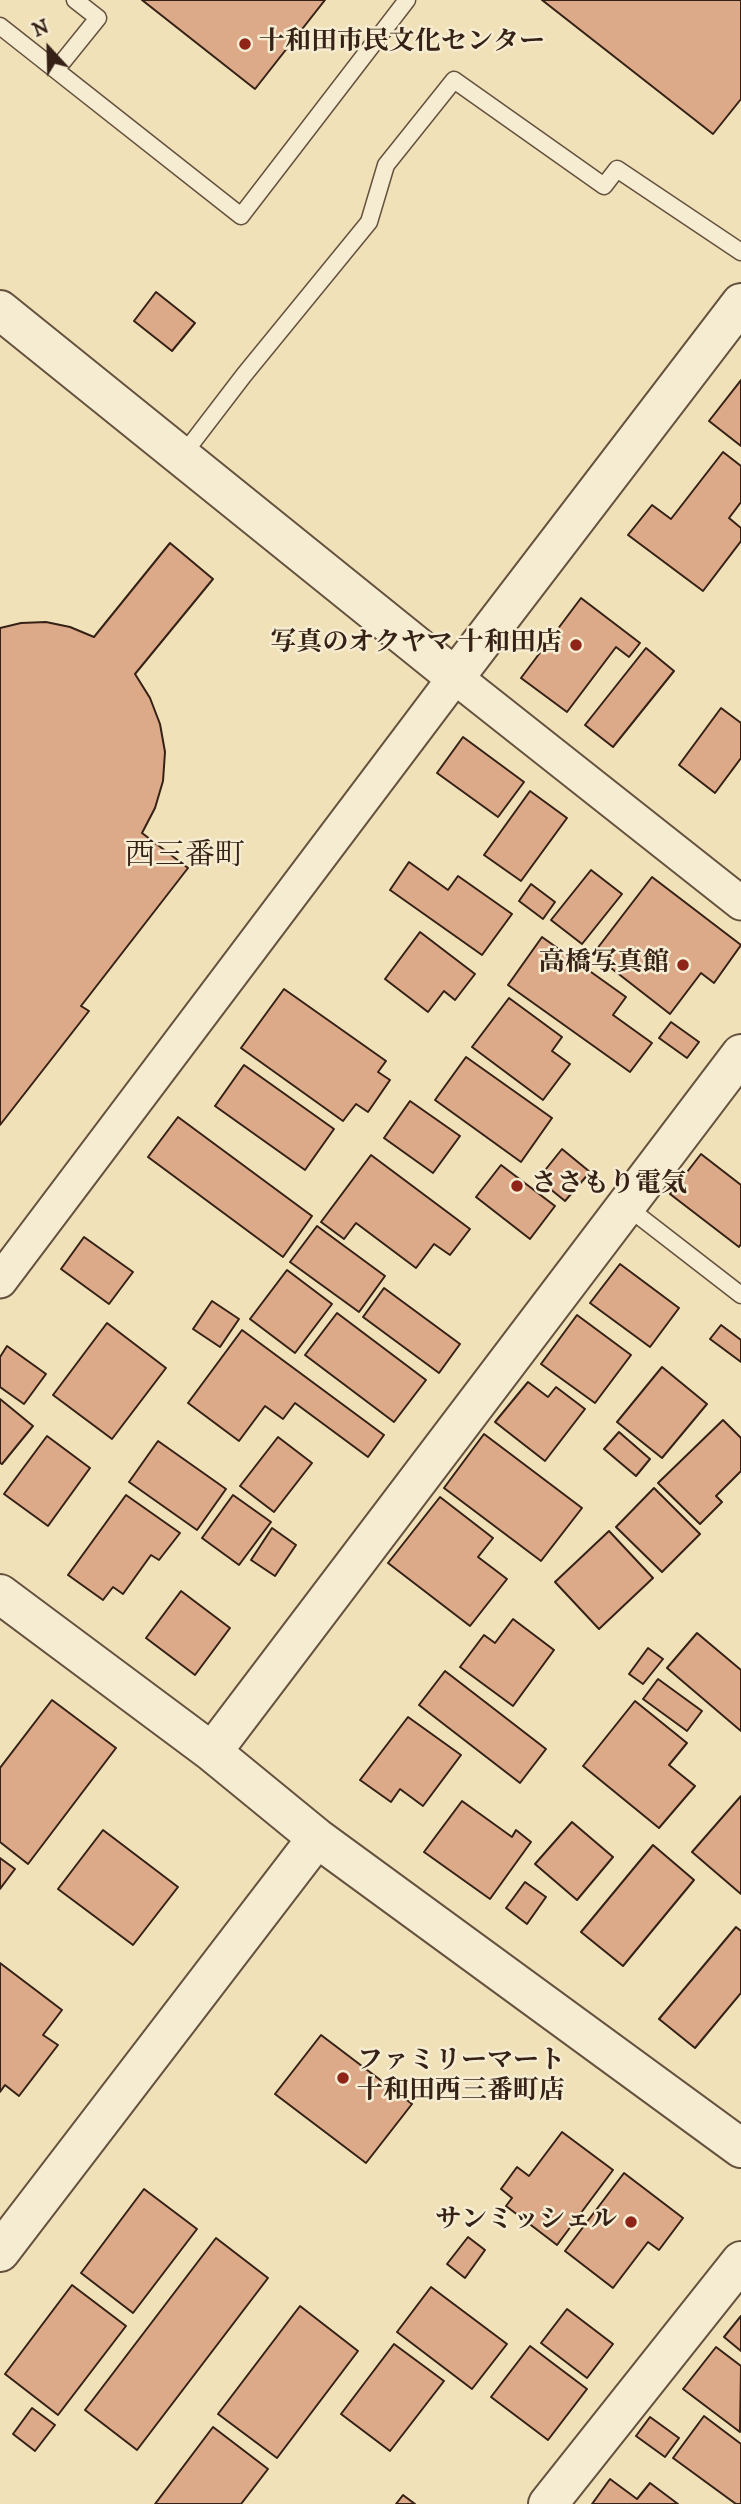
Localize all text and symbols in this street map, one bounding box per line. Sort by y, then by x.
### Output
north arrow [14,14,84,84]
text: N [29,15,52,43]
place label: 十和田市民文化センター [259,28,545,60]
marker: 十和田市民文化センター [237,36,253,52]
place label: 写真のオクヤマ 十和田店 [270,629,562,661]
marker: 写真のオクヤマ 十和田店 [568,637,584,653]
district label: 西三番町 [125,840,245,876]
place label: 高橋写真館 [539,949,669,981]
marker: 高橋写真館 [675,957,691,973]
place label: ささもり電気 [531,1170,687,1202]
marker: ささもり電気 [509,1178,525,1194]
place label: ファミリーマート 十和田西三番町店 [357,2047,565,2108]
marker: ファミリーマート 十和田西三番町店 [335,2070,351,2086]
place label: サンミッシェル [435,2206,617,2238]
marker: サンミッシェル [623,2214,639,2230]

